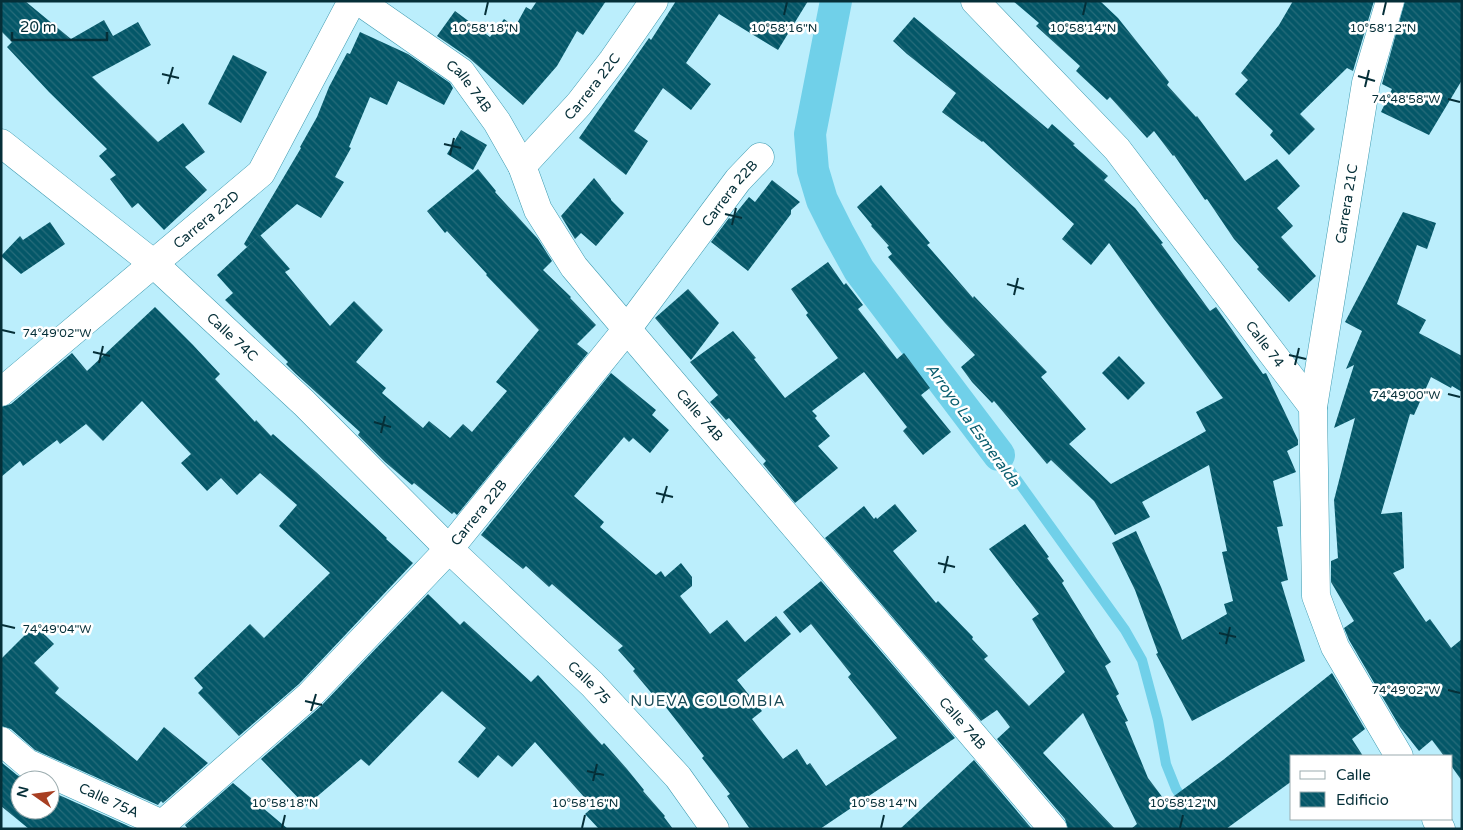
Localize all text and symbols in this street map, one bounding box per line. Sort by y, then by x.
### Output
scale bar [12,10,108,42]
text: 20 m [20,18,57,36]
text: 10°58'18"N [452,21,519,35]
text: 10°58'16"N [751,21,818,35]
text: 10°58'14"N [1050,21,1117,35]
text: 10°58'12"N [1350,21,1417,35]
street label: Carrera 22C [561,50,624,124]
street label: Calle 74B [443,56,495,116]
text: 74°48'58"W [1371,92,1441,106]
street label: Carrera 22B [698,157,761,230]
street label: Carrera 21C [1332,163,1362,245]
street label: Carrera 22D [170,187,243,252]
street label: Calle 74C [203,309,261,365]
street label: Calle 74 [1242,318,1288,371]
text: 74°49'02"W [22,326,92,340]
water label: Arroyo La Esmeralda [922,360,1024,491]
street label: Calle 74B [673,386,727,445]
text: 74°49'00"W [1371,388,1441,402]
street label: Carrera 22B [447,476,511,549]
text: 74°49'04"W [22,622,92,636]
street label: Calle 75 [564,658,614,708]
text: 74°49'02"W [1371,683,1441,697]
district label: NUEVA COLOMBIA [630,692,786,710]
street label: Calle 74B [935,694,989,753]
legend [1290,755,1453,820]
text: Calle [1336,766,1371,784]
north arrow [10,770,60,820]
street label: Calle 75A [76,780,142,821]
text: N [13,784,32,799]
text: Edificio [1336,791,1389,809]
text: 10°58'18"N [252,796,319,810]
text: 10°58'16"N [552,796,619,810]
text: 10°58'14"N [851,796,918,810]
text: 10°58'12"N [1150,796,1217,810]

